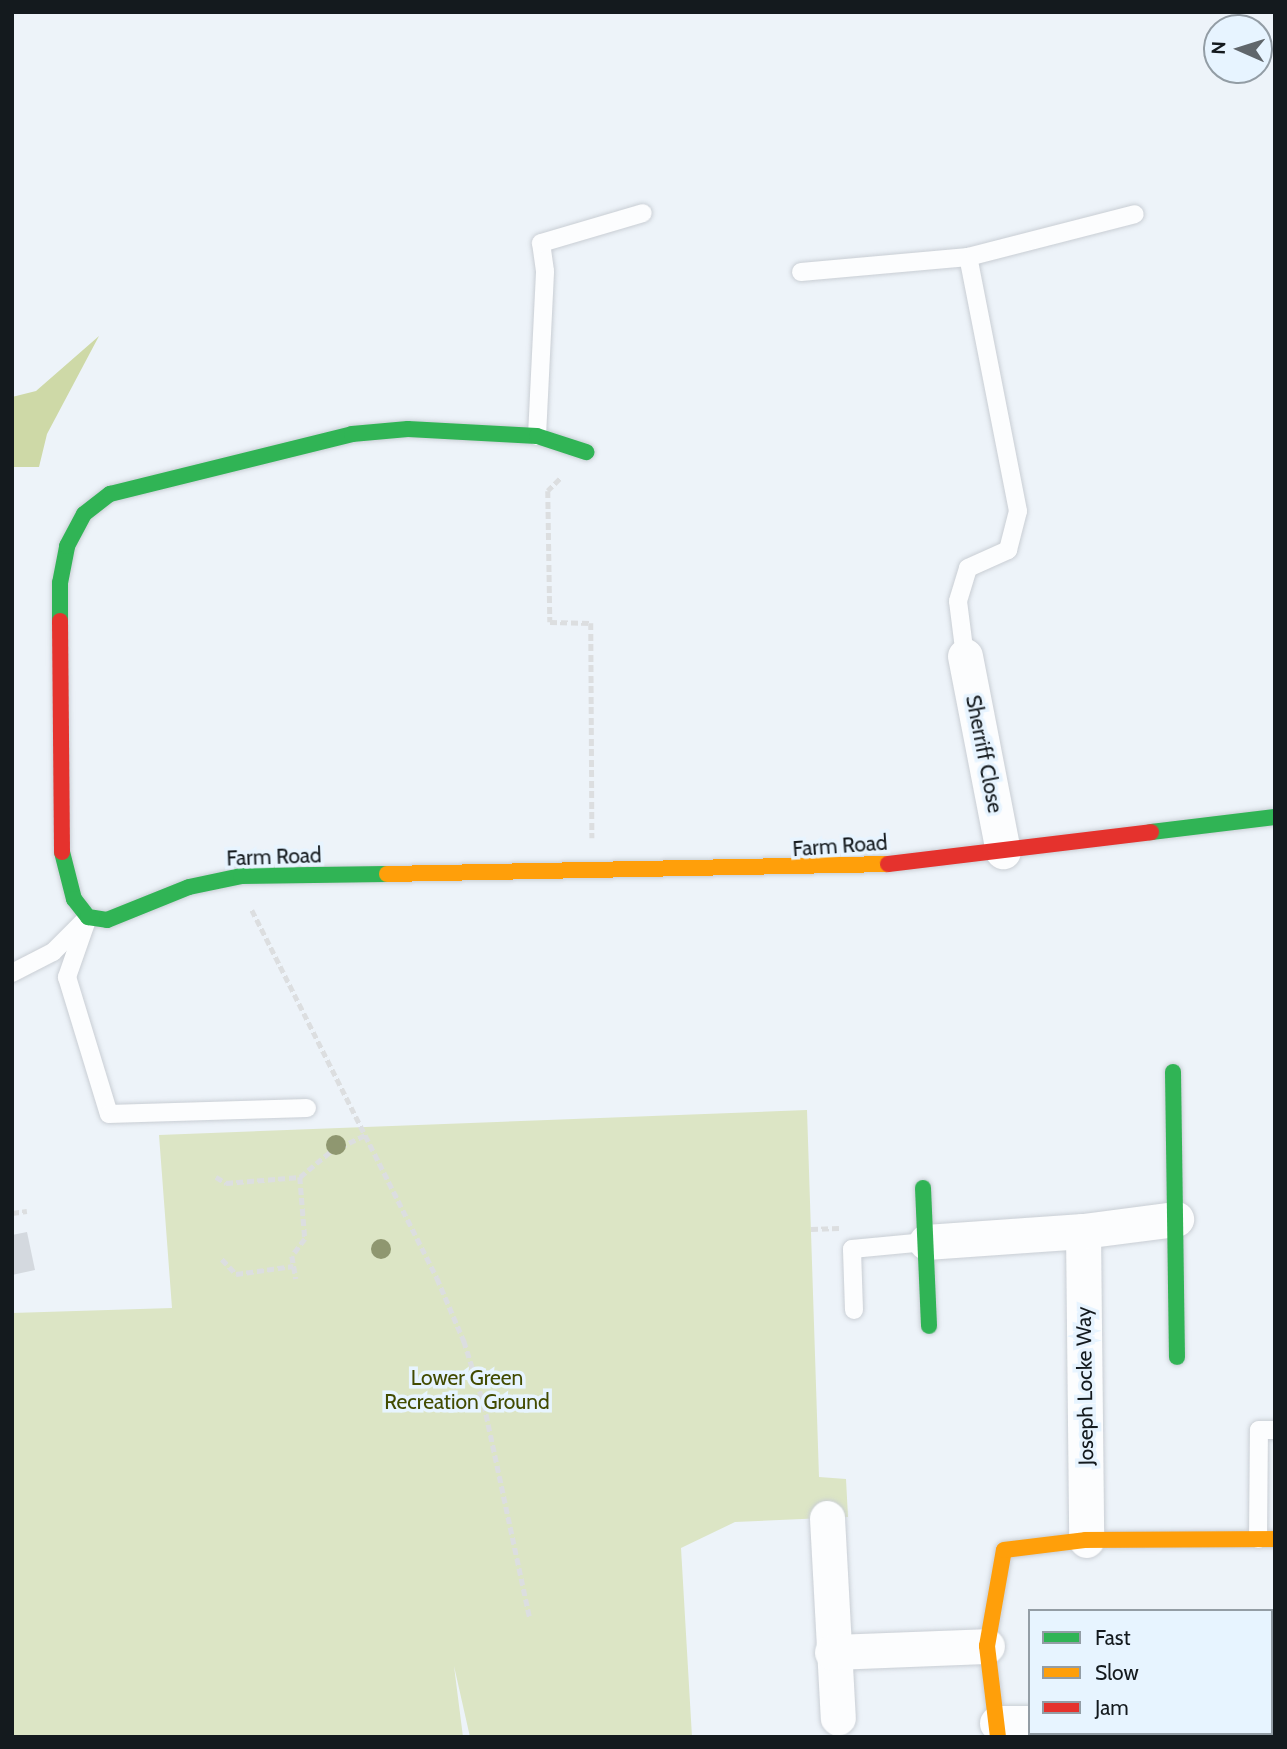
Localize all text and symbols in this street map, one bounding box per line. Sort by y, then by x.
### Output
north arrow [1203,14,1273,84]
text: N [1207,41,1230,55]
street label: Sherriff Close [960,693,1008,815]
street label: Farm Road [792,830,888,862]
street label: Farm Road [226,843,322,871]
street label: Joseph Locke Way [1071,1306,1099,1466]
park label: Lower Green Recreation Ground [384,1365,550,1415]
legend [1028,1609,1273,1735]
text: Fast [1095,1625,1131,1650]
text: Slow [1095,1660,1139,1685]
text: Jam [1095,1695,1129,1720]

